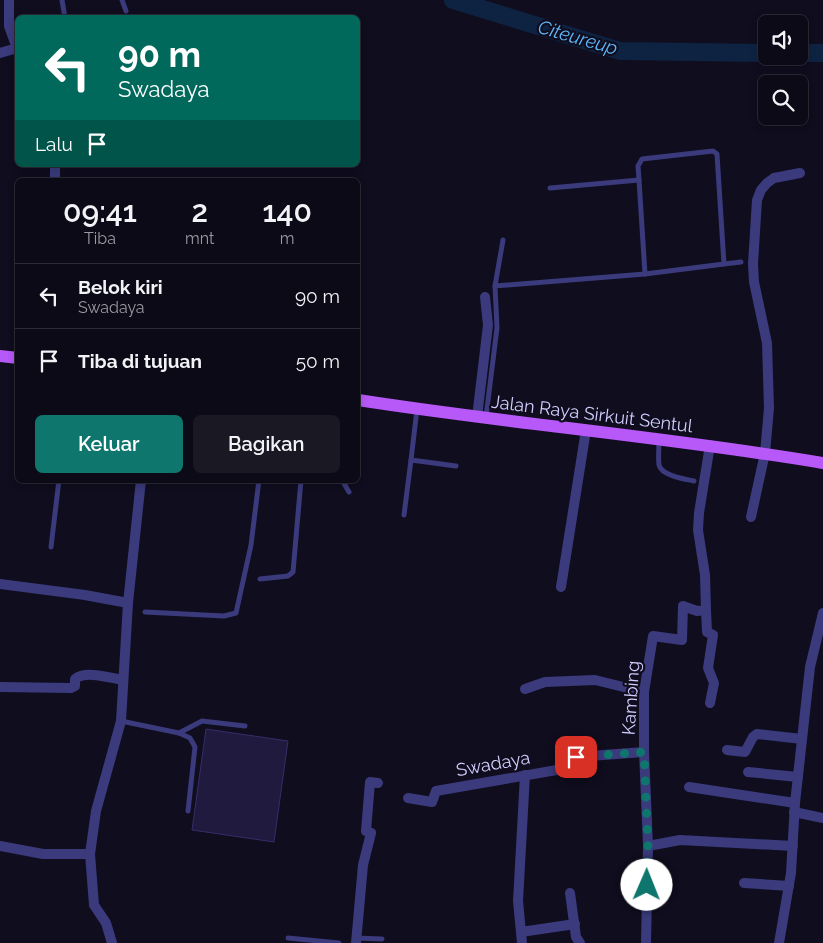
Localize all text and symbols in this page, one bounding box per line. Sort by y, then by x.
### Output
water label: Citeureup [536,15,620,59]
map controls [758,15,808,125]
button: sound [758,15,808,65]
text: 90 m [118,34,201,75]
icon: left [35,35,100,100]
button: search [758,75,808,125]
text: Swadaya [118,76,210,102]
icon: arrive [83,130,111,158]
text: Lalu [35,133,73,155]
text: 09:41 [63,194,137,229]
text: 2 [191,194,208,229]
text: 140 [262,194,312,229]
text: Tiba [84,229,116,248]
text: mnt [185,229,214,248]
text: m [280,229,294,248]
text: Belok kiri [78,276,163,298]
icon: left [35,282,63,310]
text: 90 m [295,285,340,307]
text: Swadaya [78,298,145,317]
icon: arrive [35,347,63,375]
text: Tiba di tujuan [78,350,202,372]
text: 50 m [296,350,340,372]
street label: Jalan Raya Sirkuit Sentul [490,391,694,436]
button: Keluar [35,415,183,473]
button: Bagikan [193,415,340,473]
street label: Kambing [617,660,644,736]
pin [555,736,597,778]
icon: arrive [562,743,590,771]
street label: Swadaya [454,747,532,780]
position arrow [620,858,672,910]

